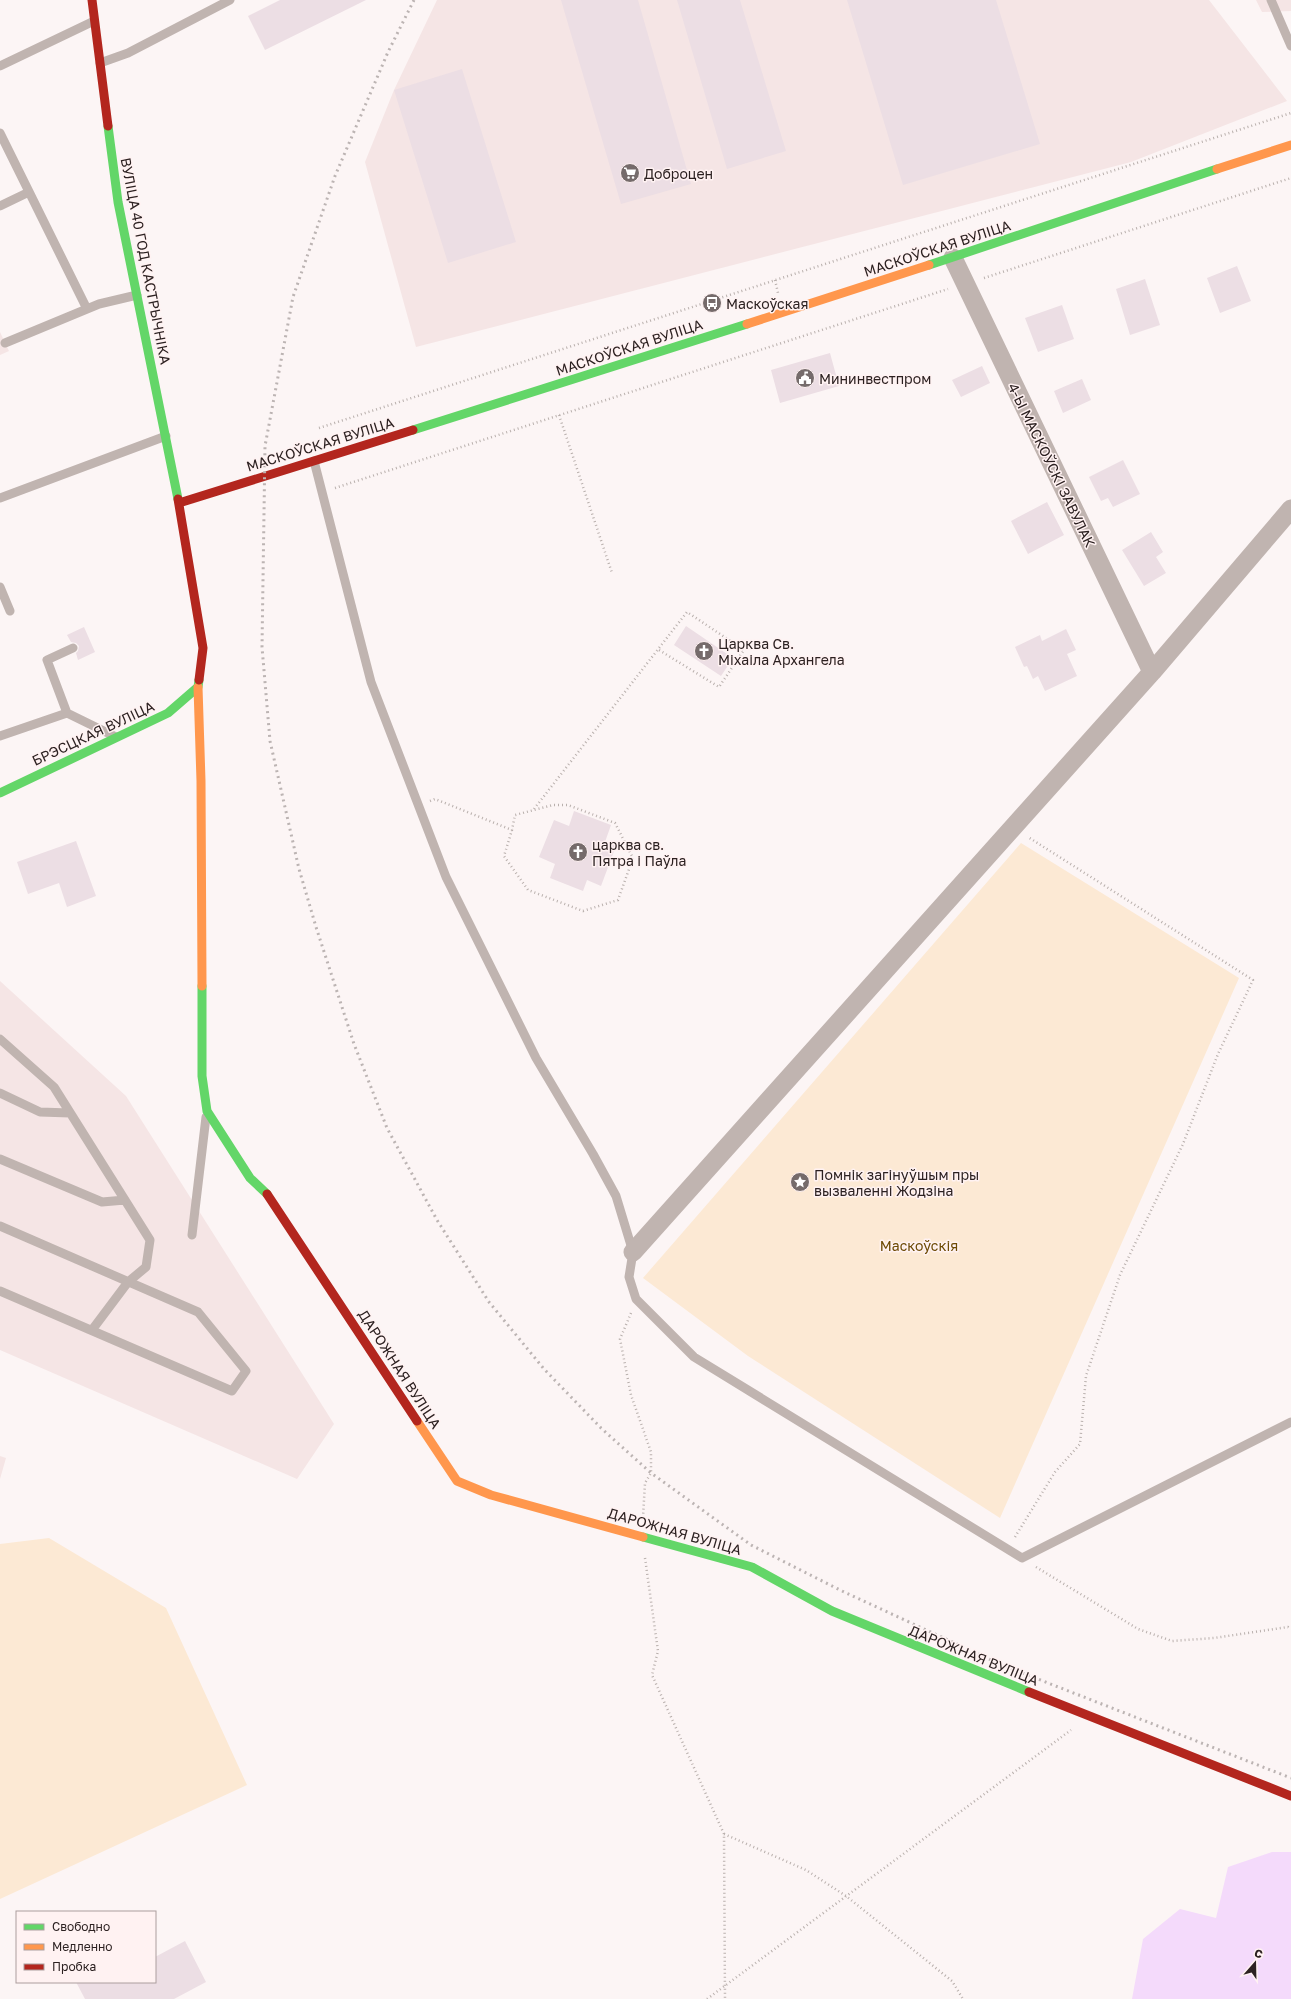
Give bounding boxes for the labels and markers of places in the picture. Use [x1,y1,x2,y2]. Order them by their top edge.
supermarket icon: Доброцен [619,162,641,184]
place label: Доброцен [644,165,713,182]
bus stop icon: Маскоўская [701,292,723,314]
place label: Маскоўская [726,295,808,312]
public building icon: Мининвестпром [794,367,816,389]
place label: Мининвестпром [819,370,931,387]
place label: Царква Св. Міхаіла Архангела [718,635,845,668]
church icon: Царква Св. Міхаіла Архангела [693,640,715,662]
place label: царква св. Пятра і Паўла [592,836,686,869]
church icon: царква св. Пятра і Паўла [567,841,589,863]
place label: Помнік загінуўшым пры вызваленні Жодзіна [814,1166,979,1199]
place icon: Помнік загінуўшым пры вызваленні Жодзіна [789,1171,811,1193]

